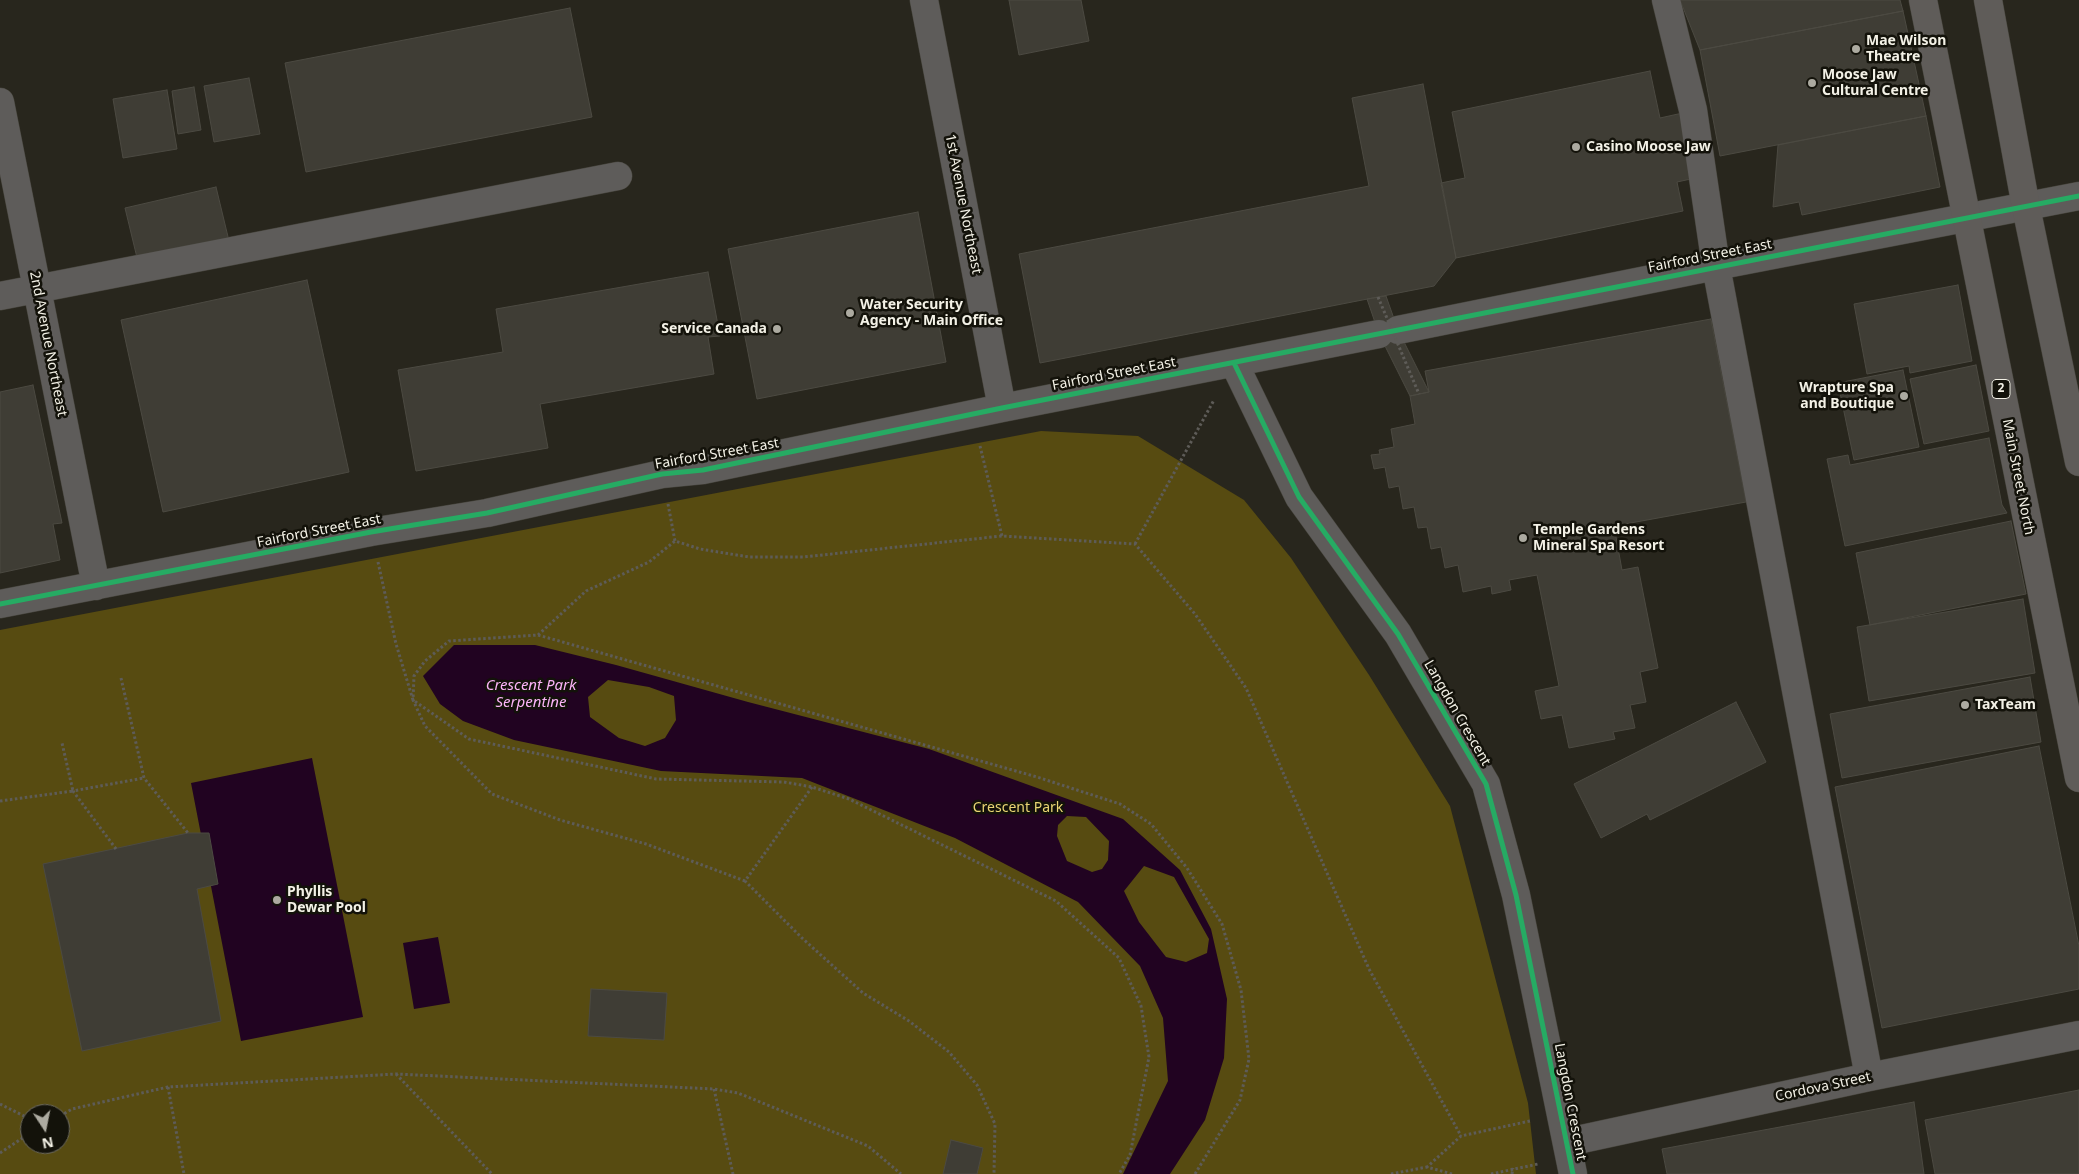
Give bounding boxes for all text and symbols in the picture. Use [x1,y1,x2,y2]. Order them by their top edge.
place label: Mae Wilson Theatre [1866,33,1946,65]
marker: Mae Wilson Theatre [1850,43,1862,55]
place label: Moose Jaw Cultural Centre [1822,67,1928,100]
marker: Moose Jaw Cultural Centre [1806,77,1818,89]
street label: 1st Avenue Northeast [941,133,985,275]
place label: Casino Moose Jaw [1586,139,1711,155]
marker: Casino Moose Jaw [1570,141,1582,153]
street label: Fairford Street East [1647,236,1773,276]
street label: 2nd Avenue Northeast [26,270,70,418]
place label: Water Security Agency - Main Office [860,297,1003,330]
marker: Water Security Agency - Main Office [844,307,856,319]
place label: Service Canada [661,321,767,337]
marker: Service Canada [771,323,783,335]
street label: Fairford Street East [1051,354,1177,394]
road number: 2 [1992,379,2010,398]
place label: Wrapture Spa and Boutique [1799,380,1894,412]
marker: Wrapture Spa and Boutique [1898,390,1910,402]
street label: Main Street North [1999,418,2037,536]
street label: Fairford Street East [654,435,780,473]
street label: Fairford Street East [256,511,382,551]
place label: Temple Gardens Mineral Spa Resort [1533,522,1664,554]
marker: Temple Gardens Mineral Spa Resort [1517,532,1529,544]
street label: Langdon Crescent [1420,657,1494,769]
water label: Crescent Park Serpentine [486,677,576,712]
place label: TaxTeam [1975,697,2036,713]
marker: TaxTeam [1959,699,1971,711]
park label: Crescent Park [973,800,1063,816]
place label: Phyllis Dewar Pool [287,884,366,916]
marker: Phyllis Dewar Pool [271,894,283,906]
street label: Langdon Crescent [1550,1042,1590,1162]
street label: Cordova Street [1774,1069,1872,1105]
north arrow [20,1104,70,1154]
text: N [40,1133,55,1154]

